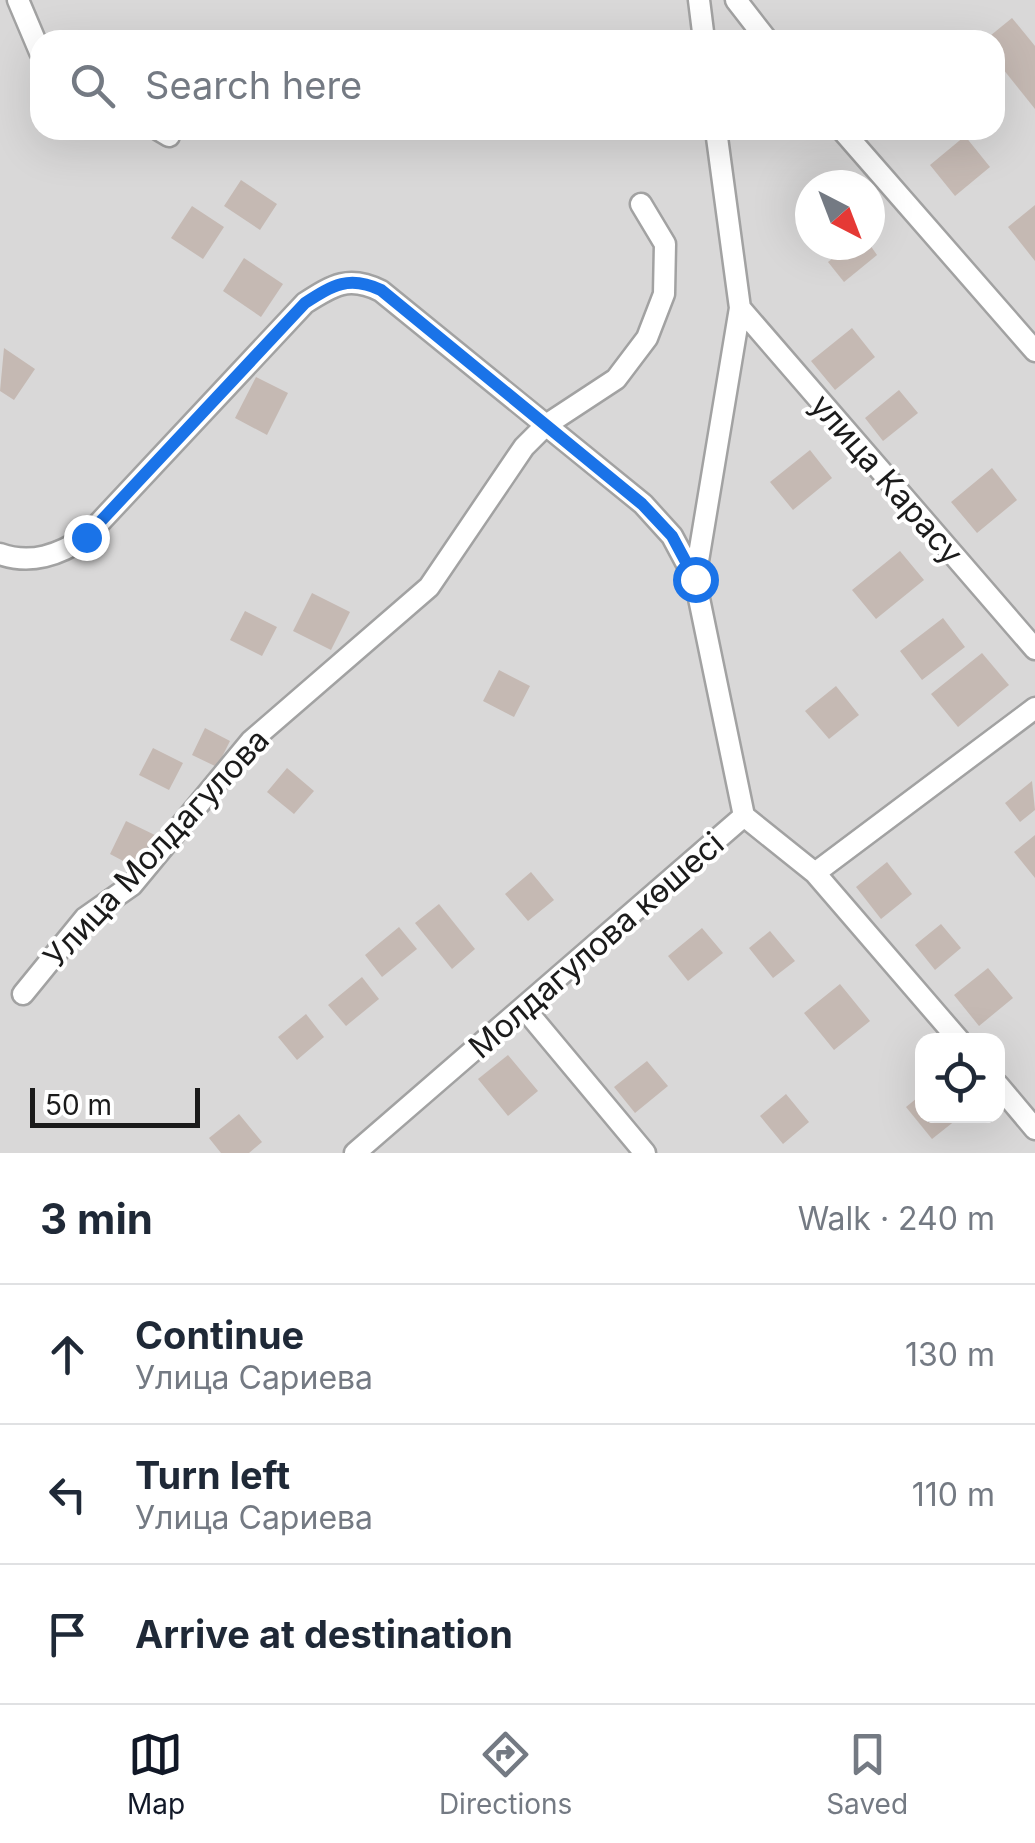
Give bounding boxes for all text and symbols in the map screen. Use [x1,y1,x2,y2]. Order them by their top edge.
search box [30,30,1005,140]
icon: search [65,58,120,113]
text: Search here [145,62,362,108]
north arrow [795,170,885,260]
street label: улица Карасу [802,386,972,572]
route end [64,515,110,561]
route start [673,557,719,603]
street label: Улица Молдагулова [35,720,277,976]
street label: Молдагулова көшесі [461,824,731,1066]
map controls [915,1033,1005,1123]
button: locate [915,1033,1005,1123]
scale bar [30,1083,200,1128]
text: 50 m [45,1088,112,1122]
text: 3 min [40,1193,153,1244]
text: Walk · 240 m [798,1199,995,1238]
text: Continue [135,1312,304,1358]
icon: ahead [40,1327,95,1382]
text: 130 m [905,1335,995,1374]
text: Улица Сариева [135,1358,373,1397]
text: Turn left [135,1452,290,1498]
icon: left [40,1467,95,1522]
text: 110 m [912,1475,995,1514]
text: Улица Сариева [135,1498,373,1537]
icon: arrive [40,1607,95,1662]
text: Arrive at destination [135,1611,513,1657]
tab: Map [127,1727,185,1821]
tab: Directions [439,1727,572,1821]
tab: Saved [826,1727,908,1821]

